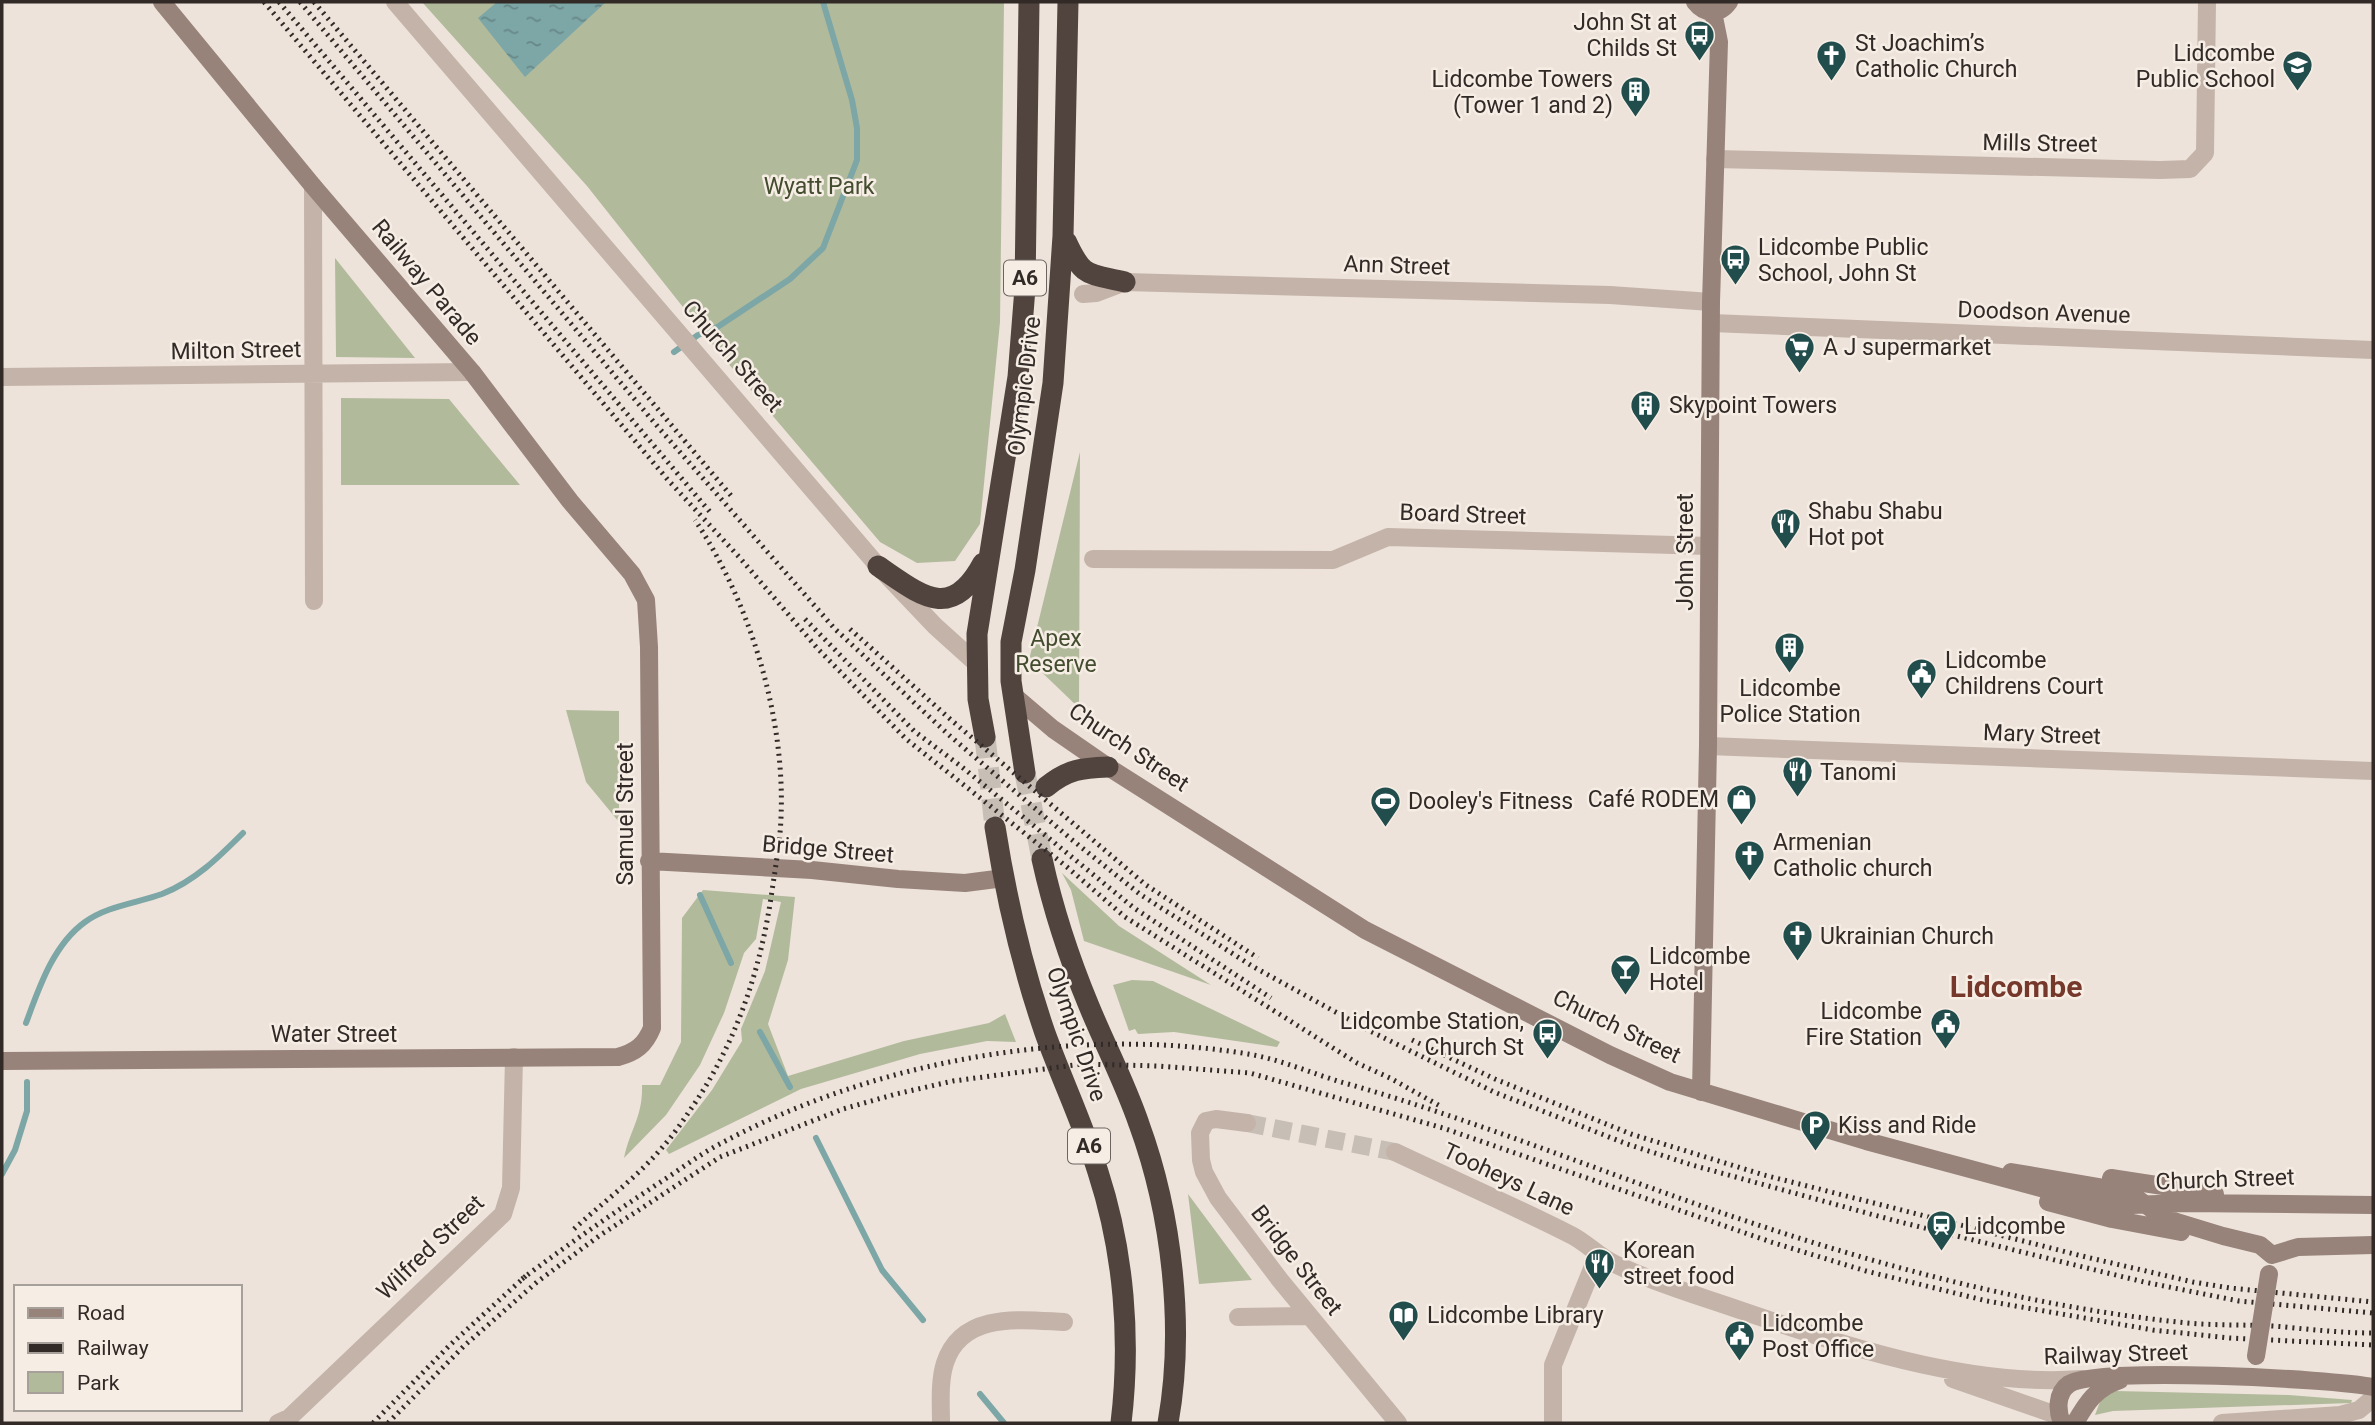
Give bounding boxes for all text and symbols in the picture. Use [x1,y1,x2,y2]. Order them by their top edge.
place label: John St at Childs St [1573,9,1677,62]
bus stop icon: John St at Childs St [1683,18,1717,62]
place label: St Joachim’s Catholic Church [1855,30,2017,83]
church icon: St Joachim’s Catholic Church [1815,39,1849,83]
place label: Lidcombe Public School [2136,40,2275,93]
school or university icon: Lidcombe Public School [2281,49,2315,93]
place label: Lidcombe Towers (Tower 1 and 2) [1431,66,1613,119]
building icon: Lidcombe Towers (Tower 1 and 2) [1619,75,1653,119]
street label: Mills Street [1982,129,2098,158]
park label: Wyatt Park [764,173,875,200]
street label: Railway Parade [366,214,487,351]
place label: Lidcombe Public School, John St [1758,234,1928,287]
bus stop icon: Lidcombe Public School, John St [1718,243,1752,287]
street label: Ann Street [1343,250,1451,281]
road number: A6 [1004,260,1046,296]
street label: Church Street [677,295,788,418]
street label: Doodson Avenue [1957,296,2131,329]
street label: Olympic Drive [1003,315,1046,457]
supermarket icon: A J supermarket [1783,330,1817,374]
place label: A J supermarket [1823,334,1991,361]
street label: Milton Street [170,336,302,365]
building icon: Skypoint Towers [1629,388,1663,432]
place label: Skypoint Towers [1669,392,1837,419]
street label: John Street [1672,493,1699,611]
place label: Shabu Shabu Hot pot [1808,498,1943,551]
street label: Board Street [1399,499,1527,530]
restaurant icon: Shabu Shabu Hot pot [1768,507,1802,551]
park label: Apex Reserve [1015,625,1097,678]
building icon: Lidcombe Police Station [1773,630,1807,674]
place label: Lidcombe Childrens Court [1945,647,2104,700]
public building icon: Lidcombe Childrens Court [1905,656,1939,700]
place label: Lidcombe Police Station [1719,675,1861,728]
street label: Church Street [1064,697,1194,797]
street label: Mary Street [1983,719,2101,750]
street label: Samuel Street [612,742,639,886]
restaurant icon: Tanomi [1780,755,1814,799]
place label: Tanomi [1820,759,1897,786]
shop icon: Café RODEM [1725,782,1759,826]
sports icon: Dooley's Fitness [1368,784,1402,828]
place label: Café RODEM [1588,786,1719,813]
place label: Dooley's Fitness [1408,788,1573,815]
place label: Armenian Catholic church [1773,829,1932,882]
street label: Bridge Street [761,830,895,869]
church icon: Armenian Catholic church [1733,838,1767,882]
church icon: Ukrainian Church [1780,919,1814,963]
place label: Ukrainian Church [1820,923,1994,950]
place label: Lidcombe Hotel [1649,943,1750,996]
bar icon: Lidcombe Hotel [1609,952,1643,996]
street label: Olympic Drive [1041,963,1112,1105]
district label: Lidcombe [1950,969,2082,1004]
street label: Church Street [1548,984,1685,1069]
place label: Lidcombe Fire Station [1806,998,1922,1051]
public building icon: Lidcombe Fire Station [1928,1007,1962,1051]
place label: Lidcombe Station, Church St [1340,1008,1524,1061]
bus stop icon: Lidcombe Station, Church St [1530,1017,1564,1061]
street label: Water Street [271,1021,397,1048]
parking icon: Kiss and Ride [1798,1108,1832,1152]
place label: Kiss and Ride [1838,1112,1976,1139]
road number: A6 [1068,1128,1110,1164]
street label: Tooheys Lane [1439,1137,1579,1222]
street label: Church Street [2155,1164,2295,1195]
street label: Wilfred Street [371,1189,490,1305]
street label: Bridge Street [1245,1200,1348,1321]
station icon: Lidcombe [1924,1209,1958,1253]
place label: Lidcombe [1964,1213,2065,1240]
place label: Korean street food [1623,1237,1735,1290]
restaurant icon: Korean street food [1583,1246,1617,1290]
legend [14,1285,242,1411]
library icon: Lidcombe Library [1387,1298,1421,1342]
text: Road [77,1301,125,1325]
place label: Lidcombe Library [1427,1302,1604,1329]
place label: Lidcombe Post Office [1762,1310,1874,1363]
public building icon: Lidcombe Post Office [1722,1319,1756,1363]
text: Railway [77,1336,149,1360]
street label: Railway Street [2043,1338,2189,1371]
text: Park [77,1371,120,1395]

